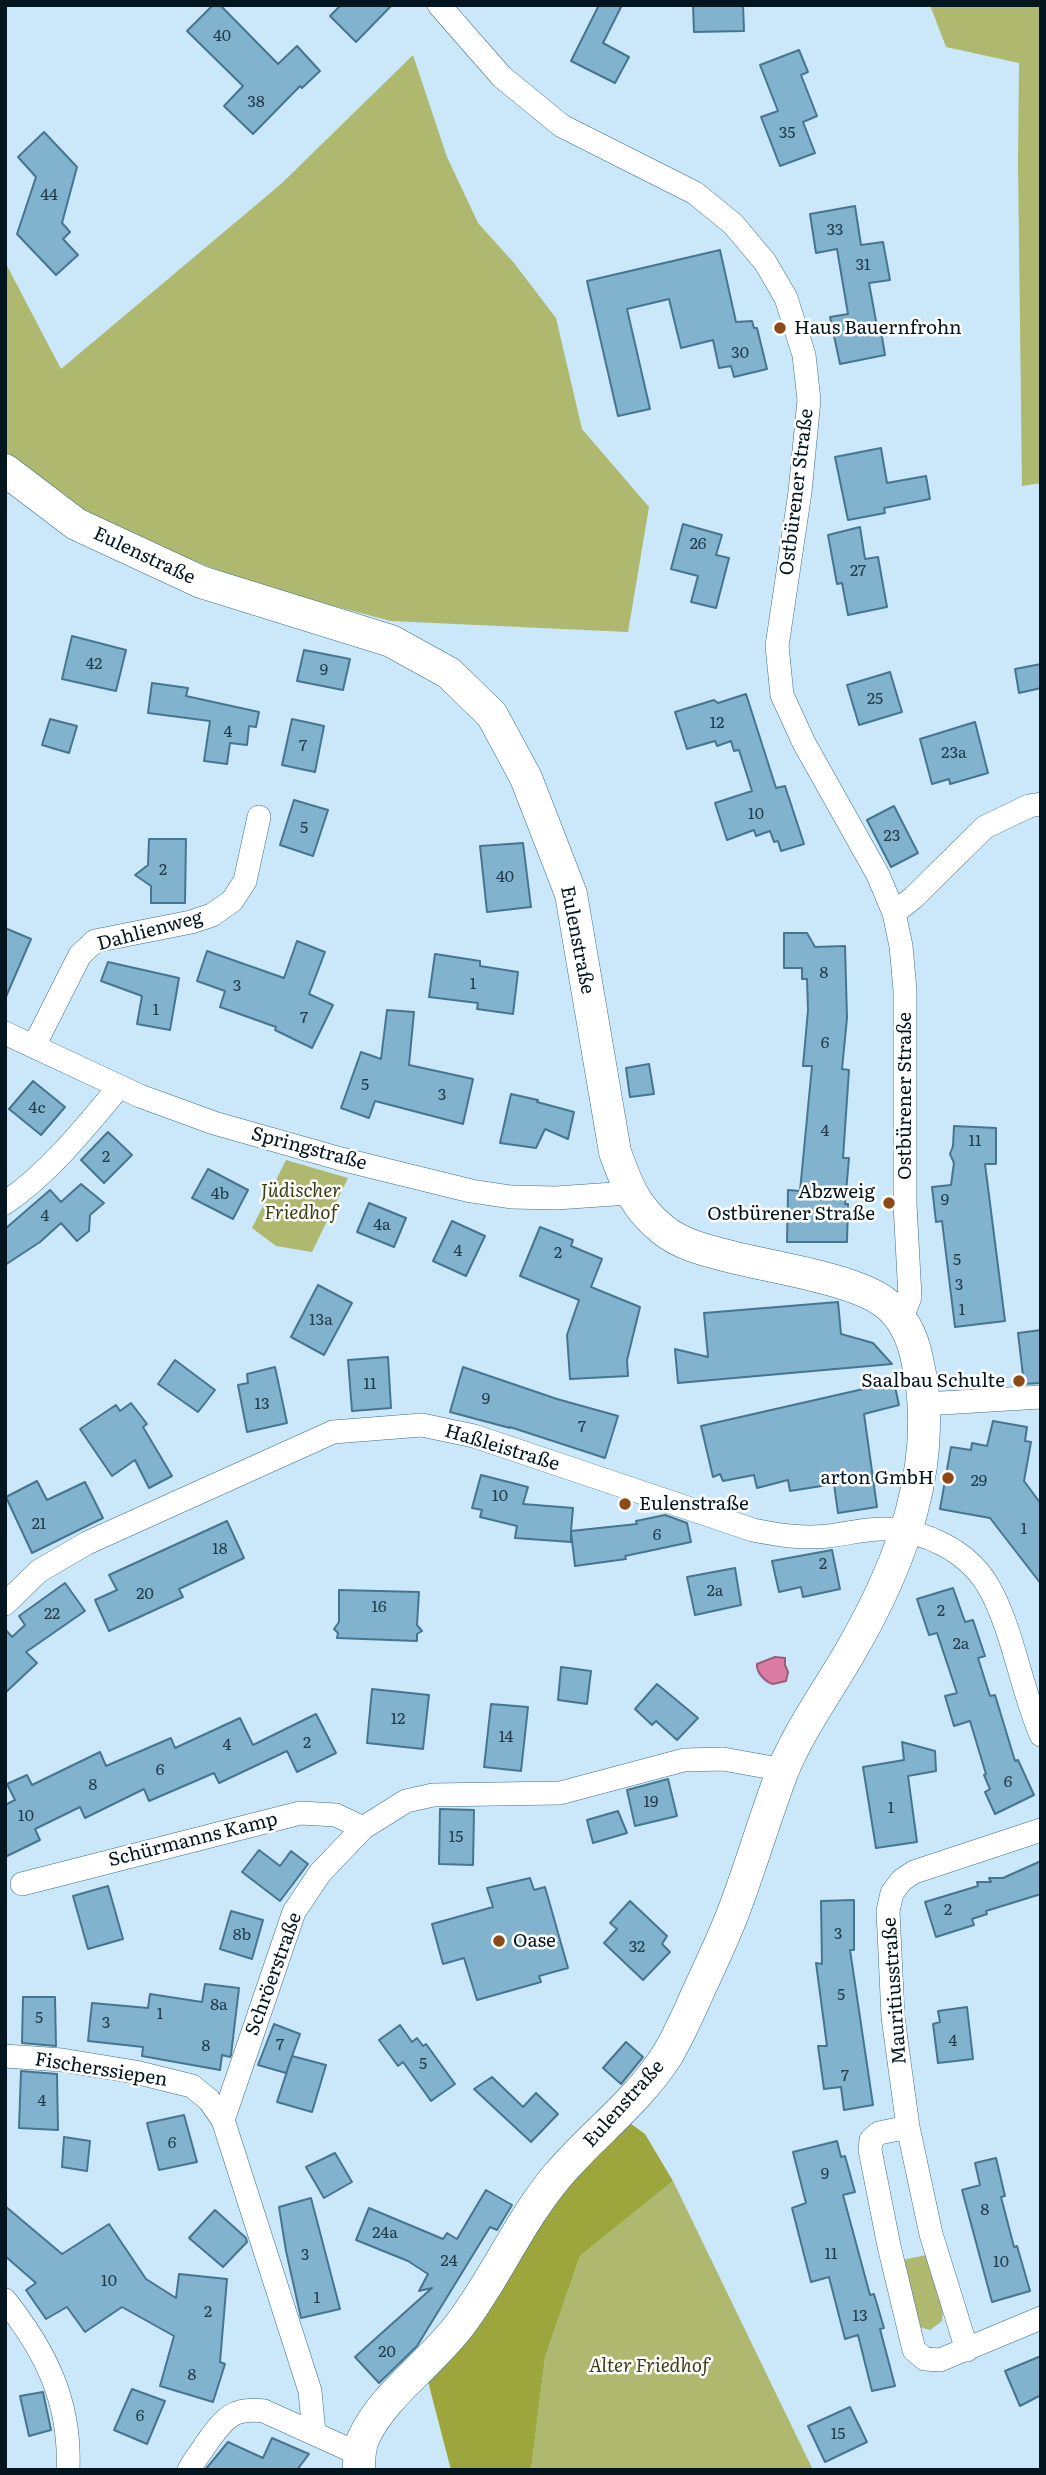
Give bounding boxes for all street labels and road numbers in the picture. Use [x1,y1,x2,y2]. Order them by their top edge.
street label: Ostbürener Straße [775,407,819,577]
street label: Eulenstraße [89,522,199,590]
street label: Eulenstraße [555,884,599,996]
street label: Dahlienweg [95,906,205,956]
street label: Ostbürener Straße [894,1012,916,1180]
street label: Springstraße [249,1123,369,1175]
street label: Haßleistraße [442,1420,562,1476]
street label: Schürmanns Kamp [106,1808,280,1872]
street label: Schröerstraße [241,1909,307,2039]
street label: Mauritiusstraße [878,1917,912,2065]
street label: Fischerssiepen [33,2048,169,2092]
street label: Eulenstraße [579,2056,669,2152]

